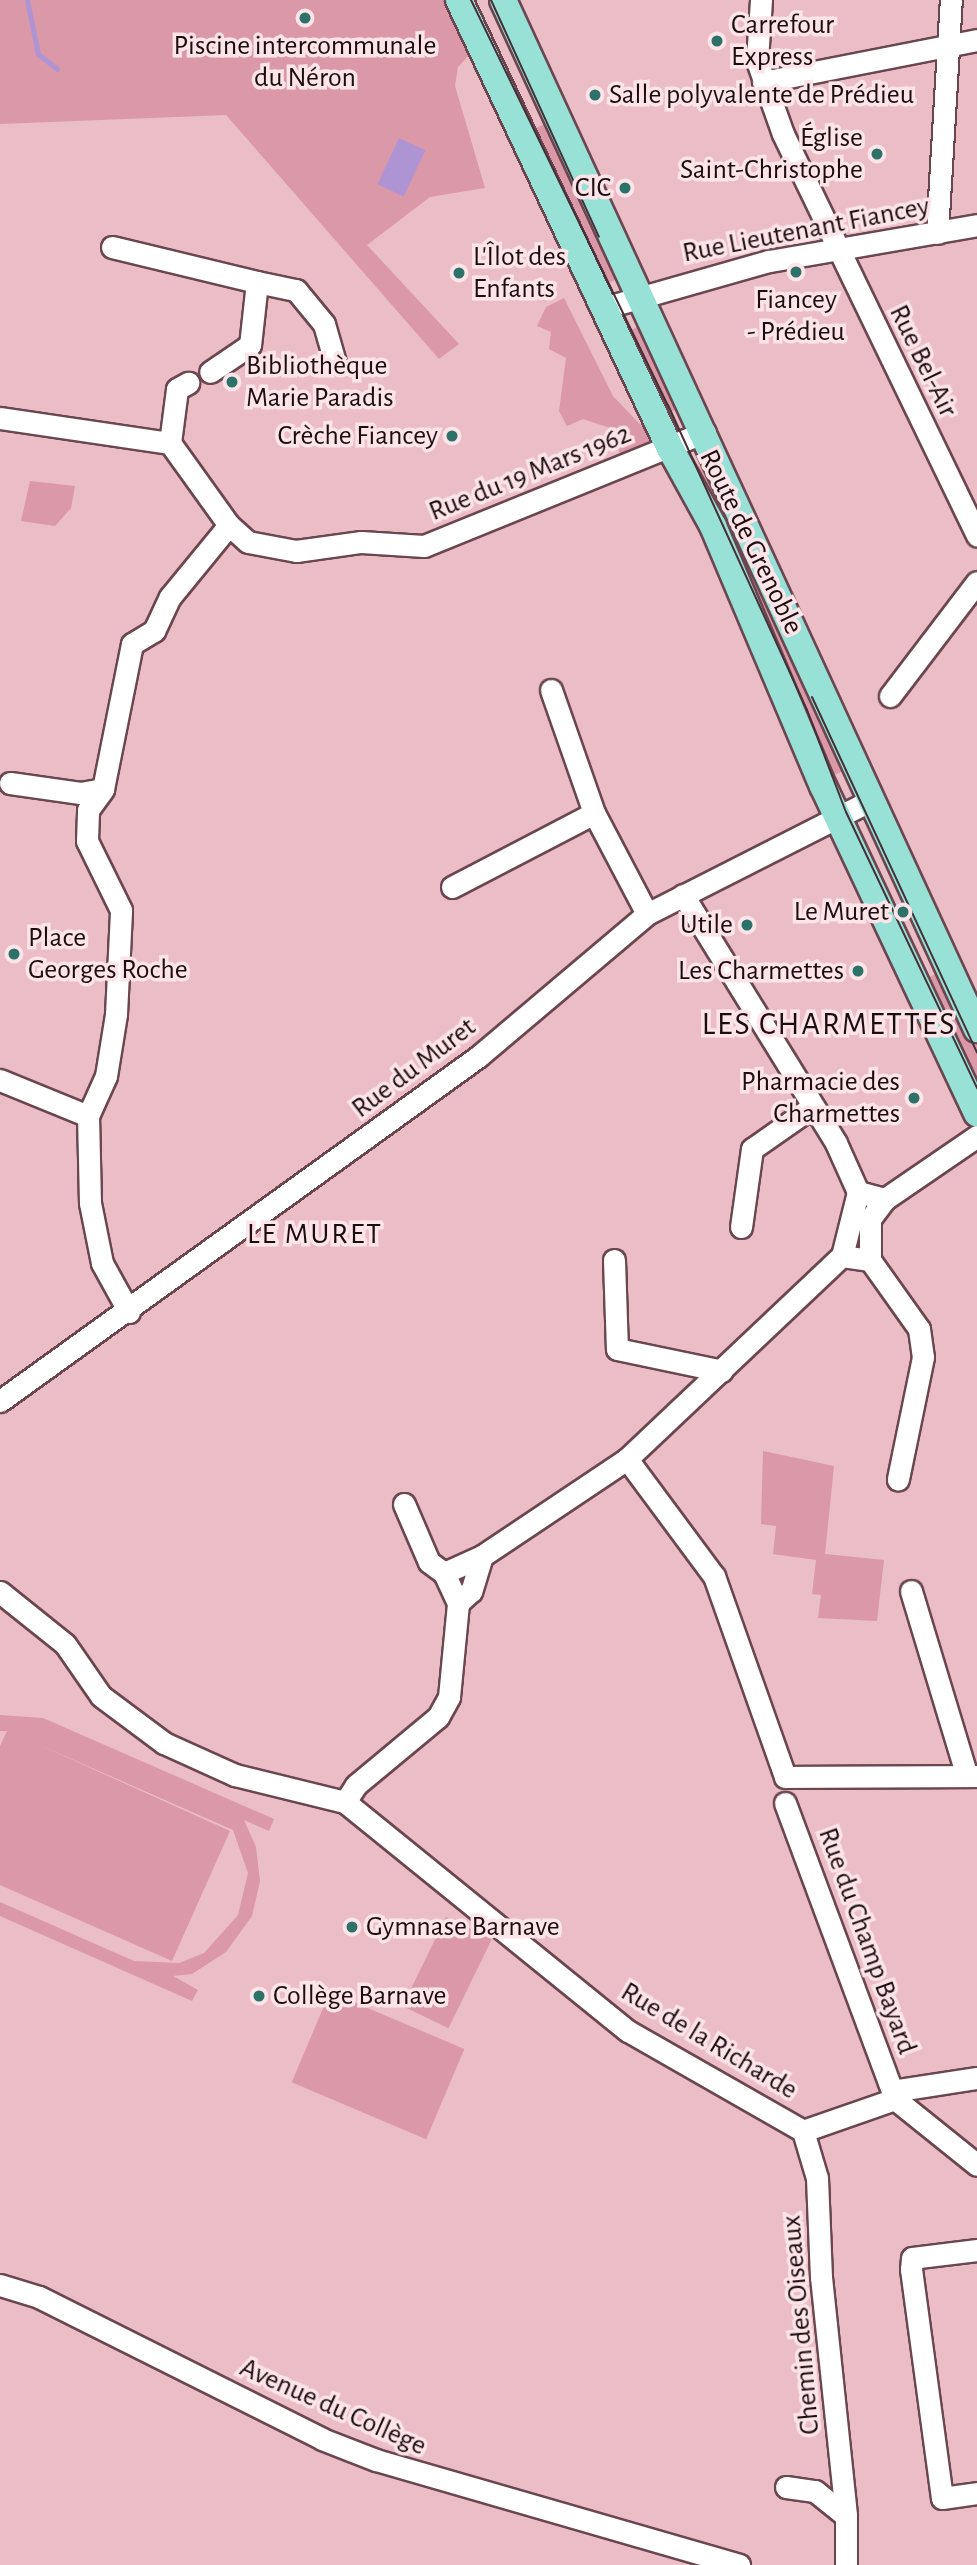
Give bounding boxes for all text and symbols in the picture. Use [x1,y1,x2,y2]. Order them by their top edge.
place label: Carrefour Express [731,8,834,74]
marker: Piscine intercommunale du Néron [297,10,313,26]
place label: Piscine intercommunale du Néron [174,29,436,95]
marker: Carrefour Express [709,33,725,49]
place label: Salle polyvalente de Prédieu [609,78,914,112]
marker: Salle polyvalente de Prédieu [587,87,603,103]
place label: Église Saint-Christophe [680,121,863,187]
marker: Église Saint-Christophe [869,146,885,162]
place label: CIC [575,171,611,205]
marker: CIC [617,180,633,196]
street label: Rue Lieutenant Fiancey [680,190,932,270]
place label: L'Îlot des Enfants [473,240,566,306]
marker: Fiancey - Prédieu [788,264,804,280]
marker: L'Îlot des Enfants [451,265,467,281]
place label: Fiancey - Prédieu [747,283,845,349]
street label: Rue Bel-Air [881,299,965,423]
place label: Bibliothèque Marie Paradis [246,349,394,415]
marker: Bibliothèque Marie Paradis [224,374,240,390]
street label: Rue du 19 Mars 1962 [424,417,636,529]
place label: Crèche Fiancey [278,419,438,453]
marker: Crèche Fiancey [444,428,460,444]
street label: Route de Grenoble [692,444,810,640]
place label: Le Muret [794,895,889,929]
marker: Le Muret [895,904,911,920]
place label: Utile [680,908,733,942]
marker: Utile [739,917,755,933]
place label: Place Georges Roche [28,921,188,987]
marker: Place Georges Roche [6,946,22,962]
place label: Les Charmettes [678,954,844,988]
marker: Les Charmettes [850,963,866,979]
district label: LES CHARMETTES [704,1005,954,1043]
street label: Rue du Muret [345,1010,483,1126]
place label: Pharmacie des Charmettes [741,1065,900,1131]
marker: Pharmacie des Charmettes [906,1090,922,1106]
district label: LE MURET [248,1216,382,1252]
street label: Rue du Champ Bayard [810,1823,924,2059]
place label: Gymnase Barnave [366,1910,560,1944]
marker: Gymnase Barnave [344,1919,360,1935]
street label: Rue de la Richarde [615,1975,803,2107]
place label: Collège Barnave [273,1979,446,2013]
marker: Collège Barnave [251,1988,267,2004]
street label: Chemin des Oiseaux [775,2214,827,2436]
street label: Avenue du Collège [235,2351,431,2463]

